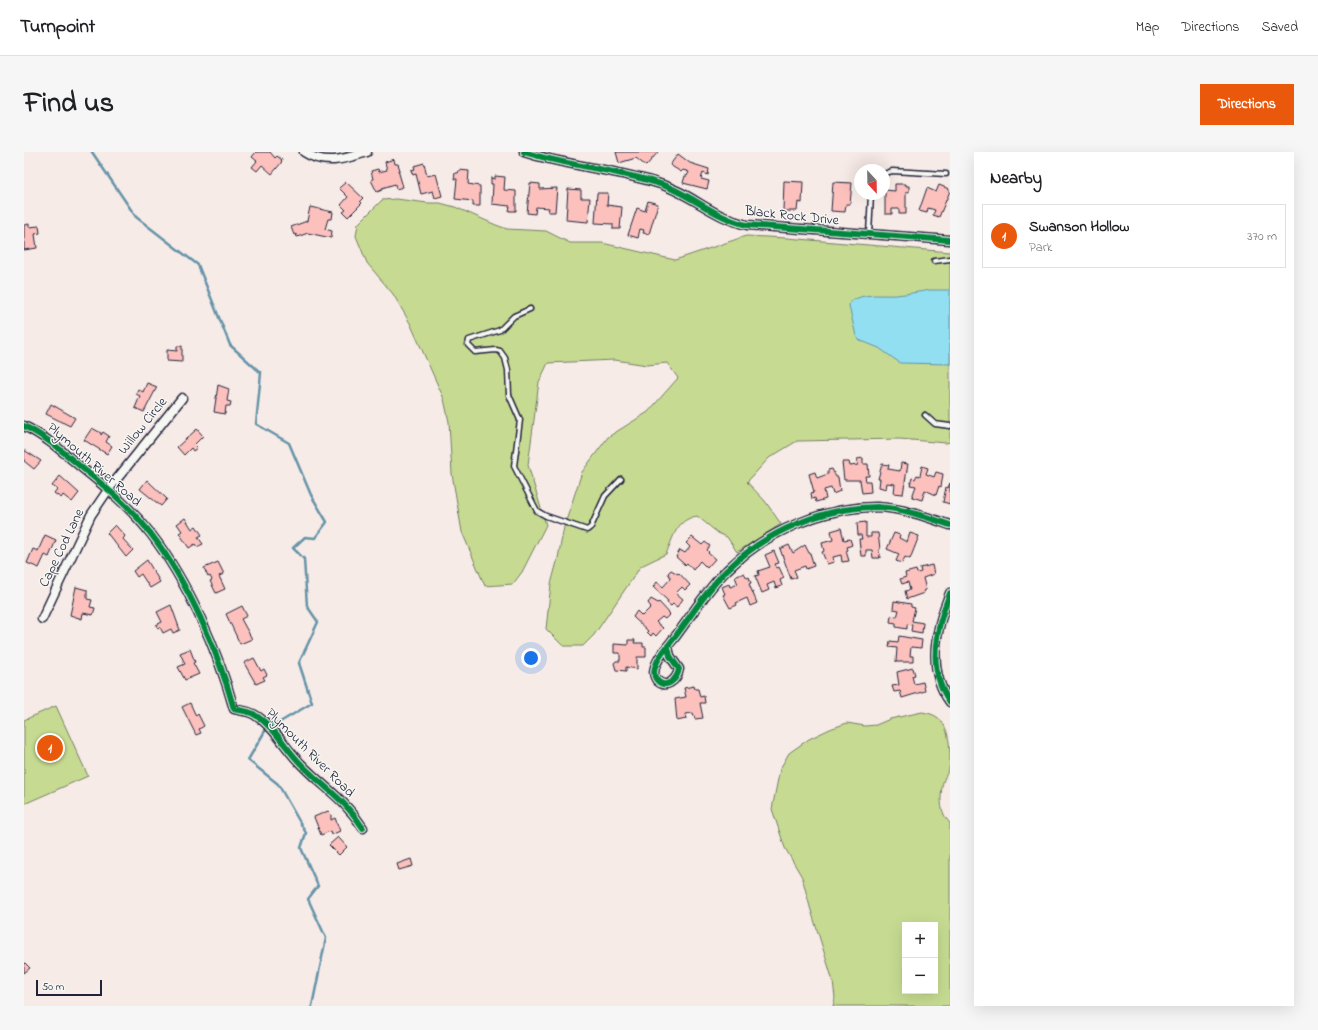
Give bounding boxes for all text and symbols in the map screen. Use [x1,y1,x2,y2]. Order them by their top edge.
text: Turnpoint [20,14,95,41]
text: Map [1136,17,1159,38]
text: Directions [1181,17,1239,38]
text: Saved [1261,17,1298,38]
text: Find us [24,84,114,125]
button: Directions [1200,84,1294,125]
north arrow [854,164,890,200]
text: Nearby [990,166,1042,191]
street label: Black Rock Drive [743,201,841,231]
text: Swanson Hollow [1029,216,1129,238]
text: 1 [1002,227,1006,246]
text: 370 m [1247,227,1277,246]
text: Park [1029,238,1053,257]
street label: Willow Circle [113,392,173,459]
street label: Plymouth River Road [42,418,146,513]
street label: Cape Cod Lane [34,505,90,591]
your location [521,648,541,668]
street label: Plymouth River Road [260,703,360,803]
pin: 1 [37,733,63,763]
map controls [902,922,938,994]
button: + [902,922,938,958]
button: − [902,958,938,994]
scale bar [36,978,102,997]
text: 50 m [42,979,64,995]

